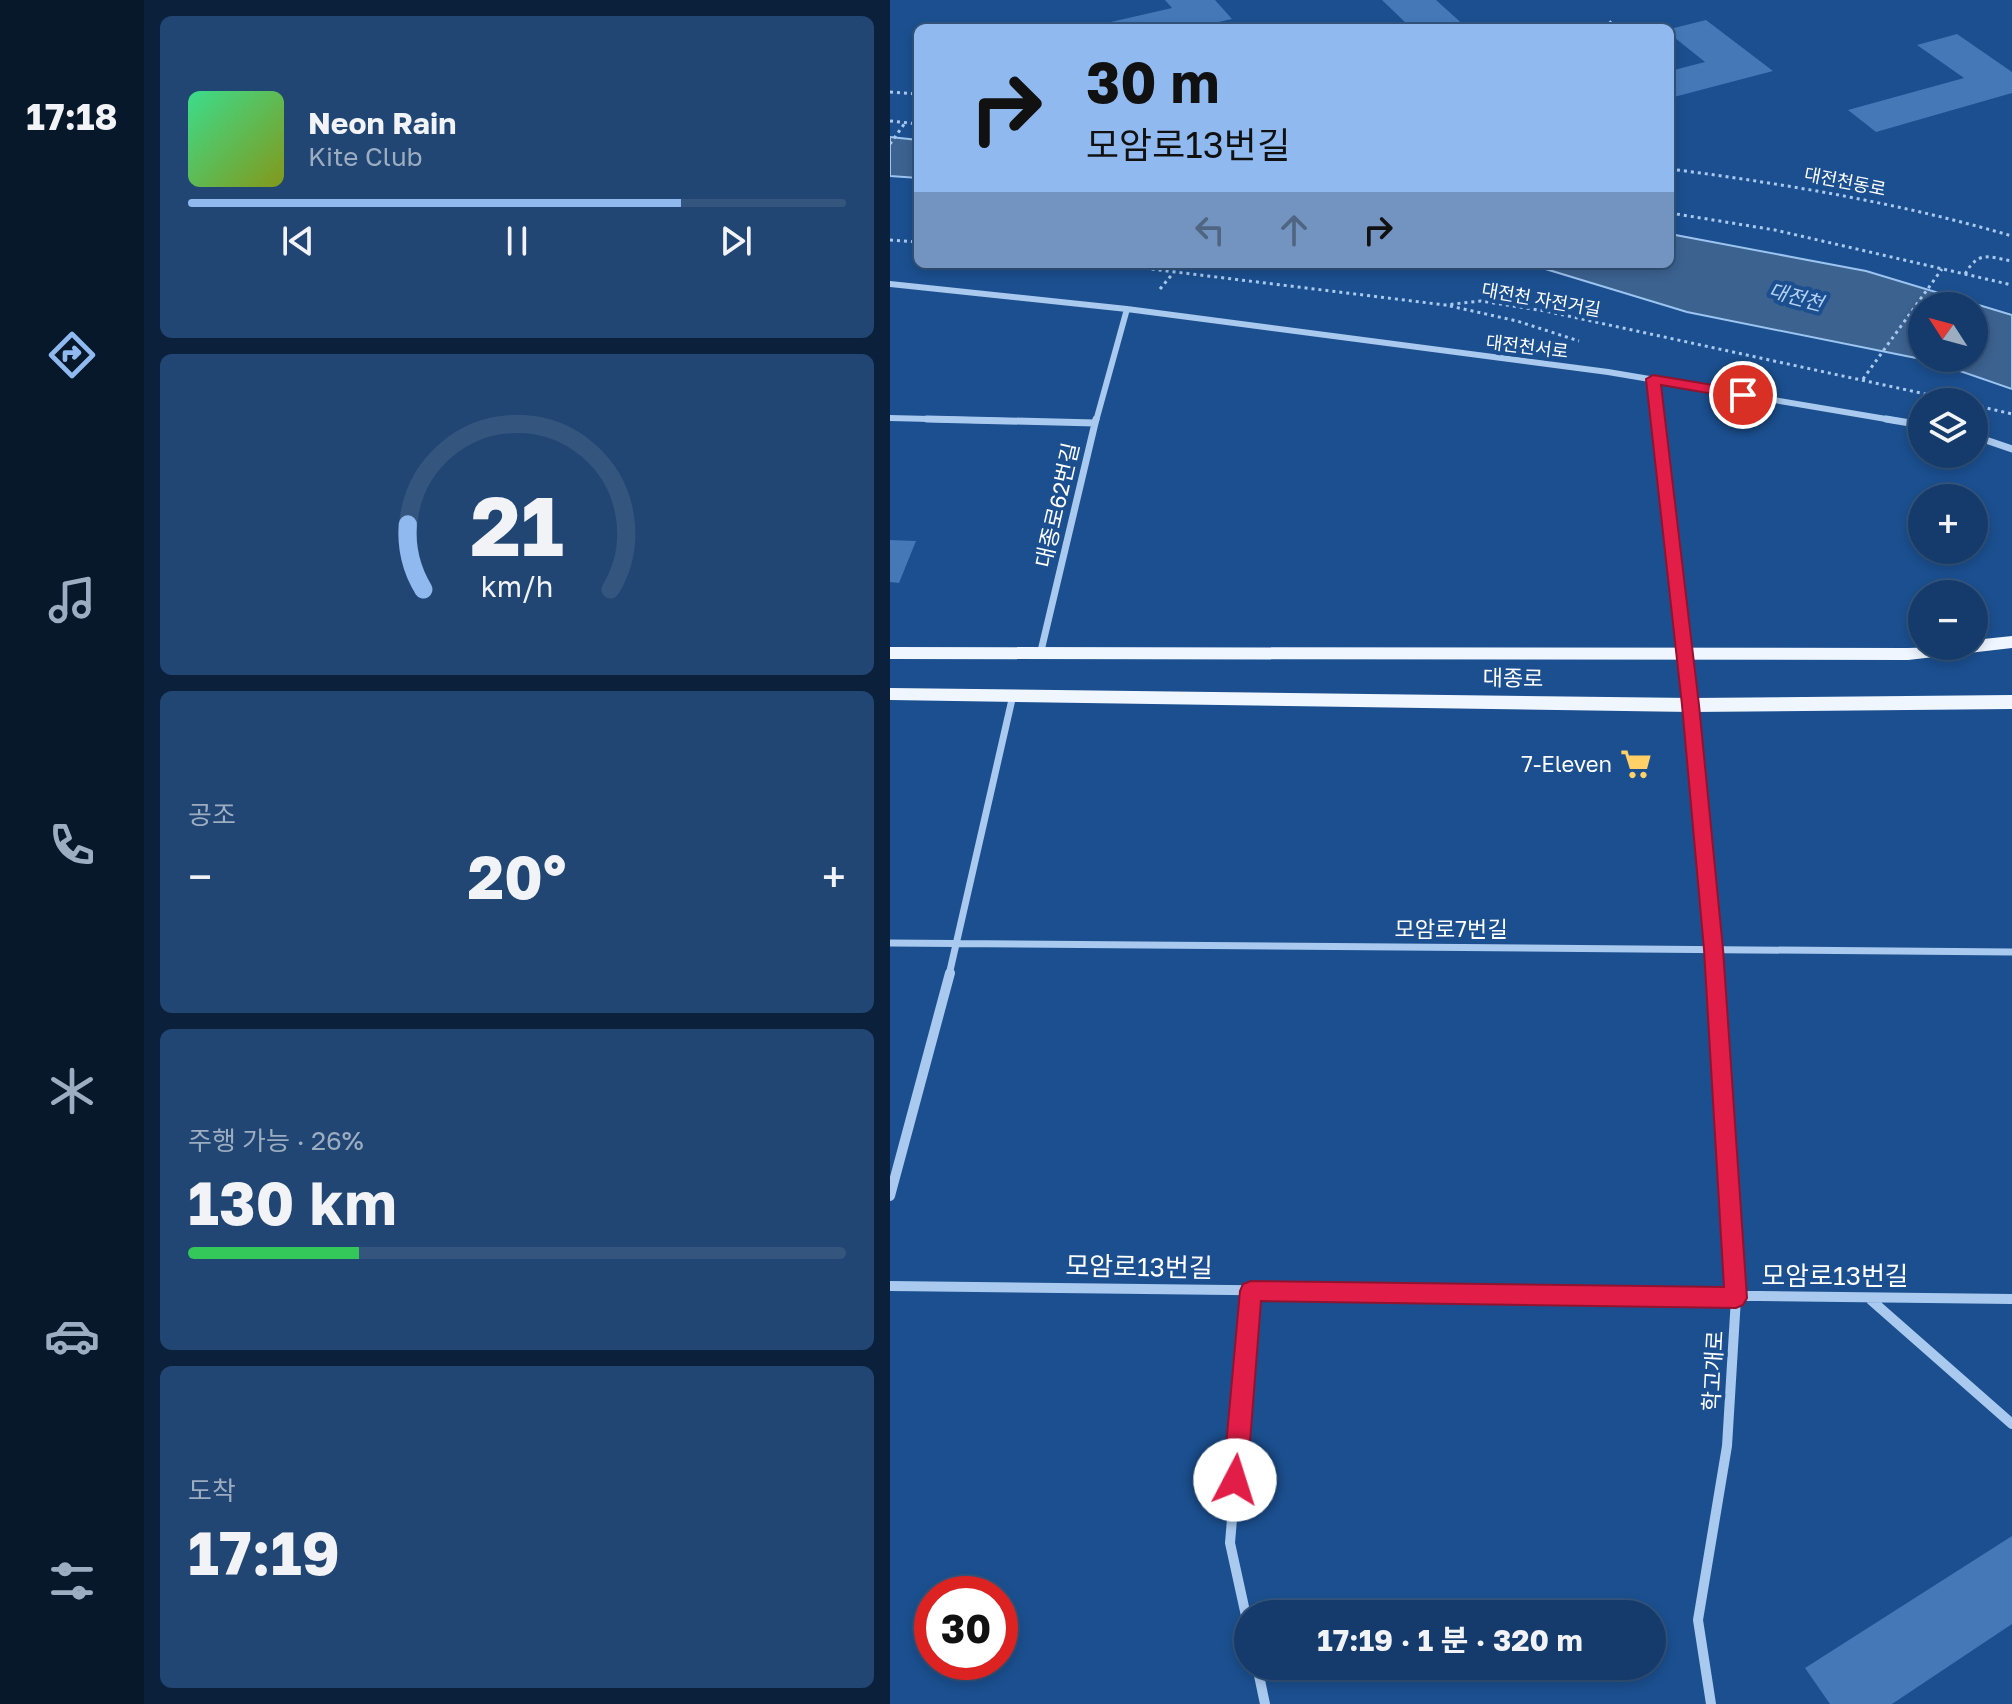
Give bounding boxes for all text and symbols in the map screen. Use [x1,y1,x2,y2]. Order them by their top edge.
text: 30 m [1086,48,1220,115]
icon: right [954,56,1058,160]
text: 17:18 [26,95,118,138]
text: Neon Rain [308,105,456,141]
text: 모암로13번길 [1086,123,1290,166]
text: Kite Club [308,141,423,172]
street label: 대전천동로 [1802,162,1888,200]
icon: left [1188,208,1232,252]
icon: ahead [1272,208,1316,252]
icon: right [1356,208,1400,252]
icon: previous [276,219,320,263]
icon: pause [495,219,539,263]
icon: next [714,219,758,263]
water label: 대전천 [1766,277,1829,315]
street label: 대전천 자전거길 [1480,278,1602,320]
north arrow [1908,292,1988,372]
map controls [1908,292,1988,660]
icon: directions [44,327,100,383]
street label: 대전천서로 [1485,330,1570,362]
pin [1709,361,1777,429]
icon: arrive [1721,373,1765,417]
button: layers [1908,388,1988,468]
street label: 대종로62번길 [1029,440,1084,570]
text: 21 [470,474,564,574]
button: + [1908,484,1988,564]
text: km/h [481,570,553,604]
icon: music [44,572,100,628]
button: − [1908,580,1988,660]
street label: 대종로 [1482,663,1544,692]
supermarket icon: 7-Eleven [1619,747,1653,781]
place label: 7-Eleven [1521,750,1612,777]
text: 공조 [188,799,236,830]
icon: phone [44,817,100,873]
text: 20° [468,840,567,912]
text: − [188,850,212,903]
text: + [822,850,846,903]
street label: 모암로7번길 [1395,915,1507,942]
icon: climate [44,1063,100,1119]
text: 주행 가능 · 26% [188,1125,364,1156]
text: 130 km [188,1166,397,1238]
street label: 모암로13번길 [1065,1250,1213,1283]
street label: 모암로13번길 [1761,1260,1909,1291]
icon: car [44,1308,100,1364]
street label: 학고개로 [1697,1330,1728,1412]
position arrow [1193,1438,1277,1522]
text: 도착 [188,1475,236,1506]
text: 17:19 [188,1516,340,1588]
icon: filters [44,1553,100,1609]
speed limit sign: 30 [914,1576,1018,1680]
text: 17:19 · 1 분 · 320 m [1317,1622,1583,1658]

